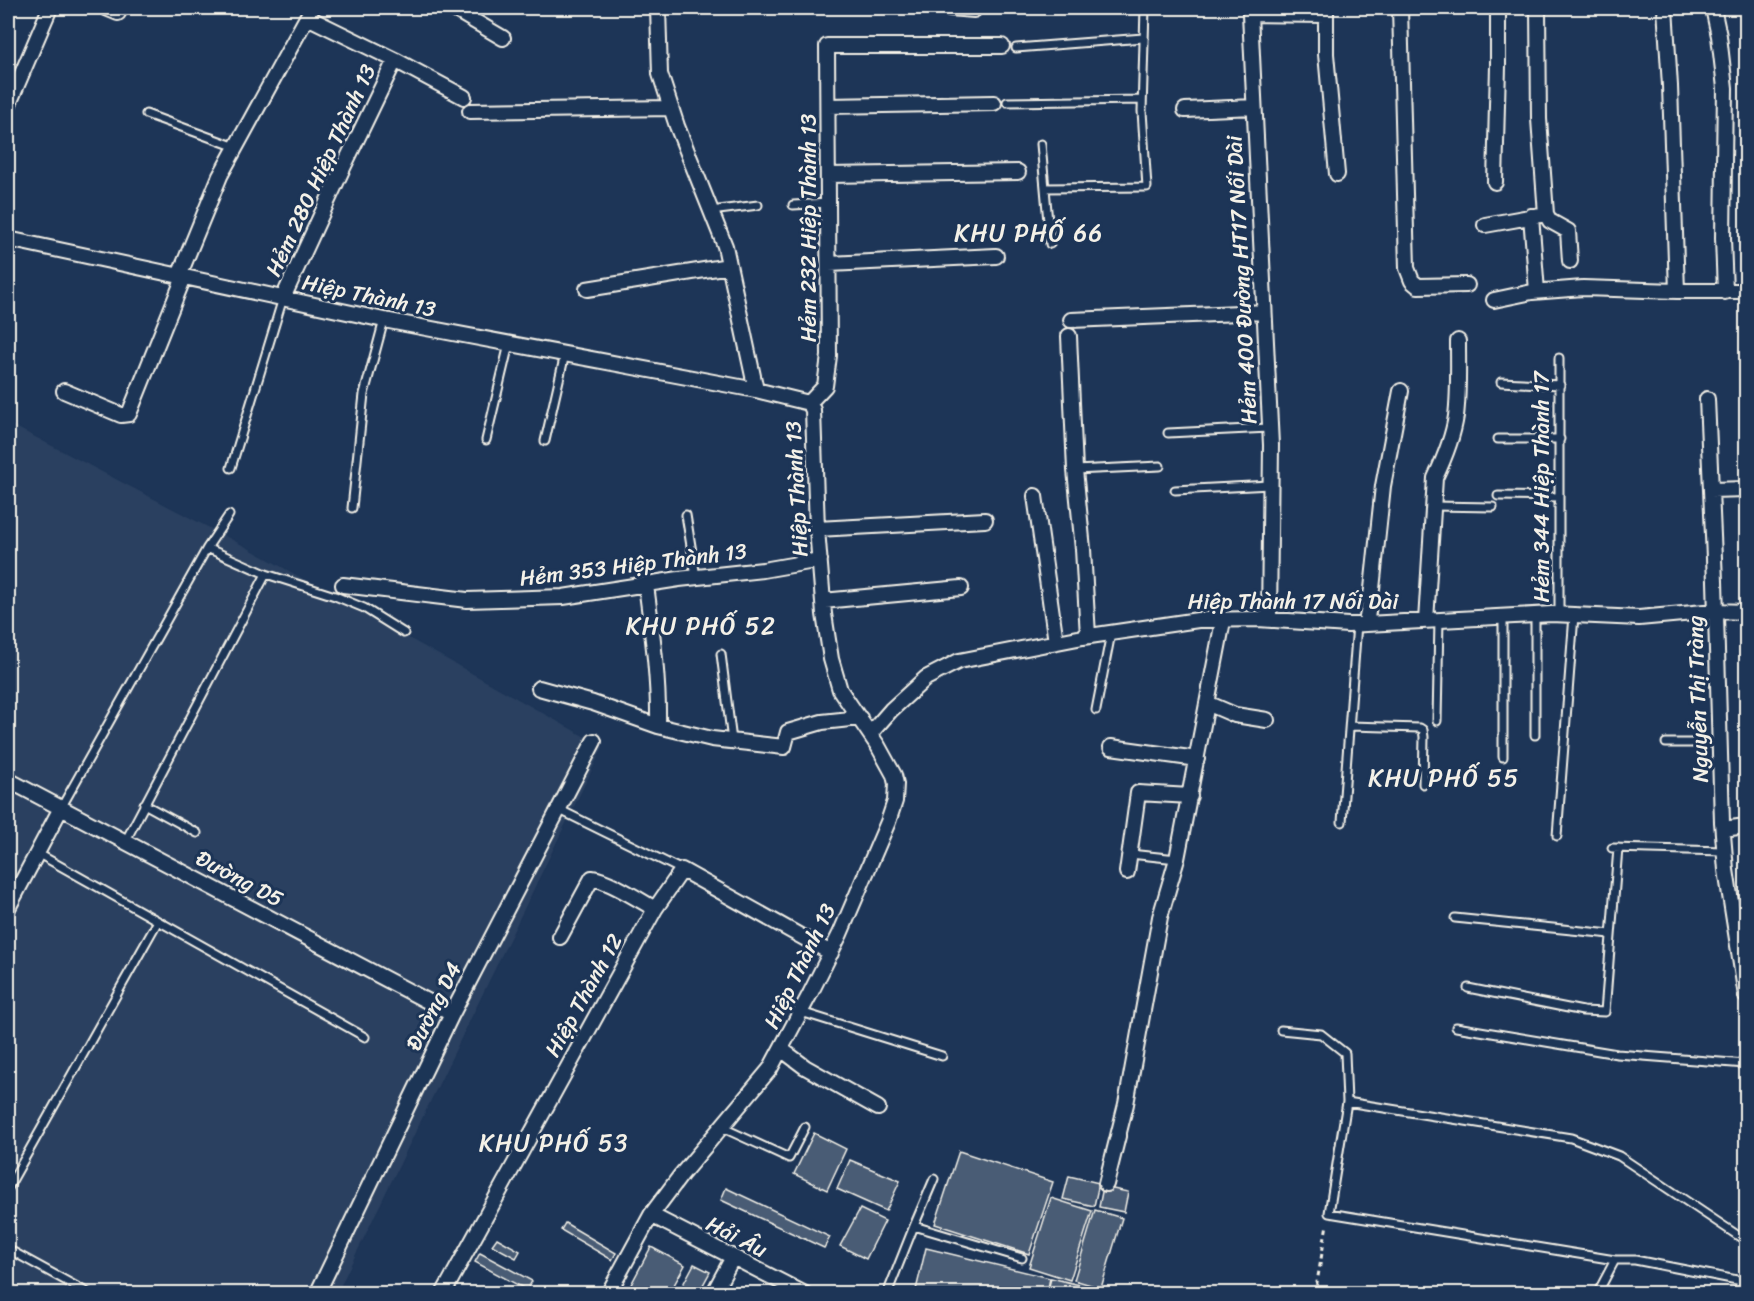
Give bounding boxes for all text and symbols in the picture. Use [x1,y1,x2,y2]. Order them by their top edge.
street label: Hẻm 280 Hiệp Thành 13 [254,57,387,283]
street label: Hẻm 232 Hiệp Thành 13 [789,114,828,342]
street label: Hẻm 400 Đường HT17 Nối Dài [1214,134,1269,425]
district label: KHU PHỐ 66 [954,212,1104,254]
street label: Hiệp Thành 13 [298,262,439,329]
street label: Hẻm 344 Hiệp Thành 17 [1522,370,1561,603]
street label: Hiệp Thành 13 [773,420,820,558]
street label: Hẻm 353 Hiệp Thành 13 [517,531,749,598]
street label: Hiệp Thành 17 Nối Dài [1188,582,1399,621]
district label: KHU PHỐ 52 [626,605,776,647]
street label: Nguyễn Thị Tràng [1675,615,1720,783]
district label: KHU PHỐ 55 [1368,757,1520,799]
street label: Đường D5 [189,839,291,918]
street label: Hiệp Thành 13 [752,897,847,1036]
street label: Hiệp Thành 12 [533,926,634,1064]
street label: Đường D4 [394,955,473,1058]
district label: KHU PHỐ 53 [479,1122,629,1164]
street label: Hải Âu [699,1204,775,1269]

